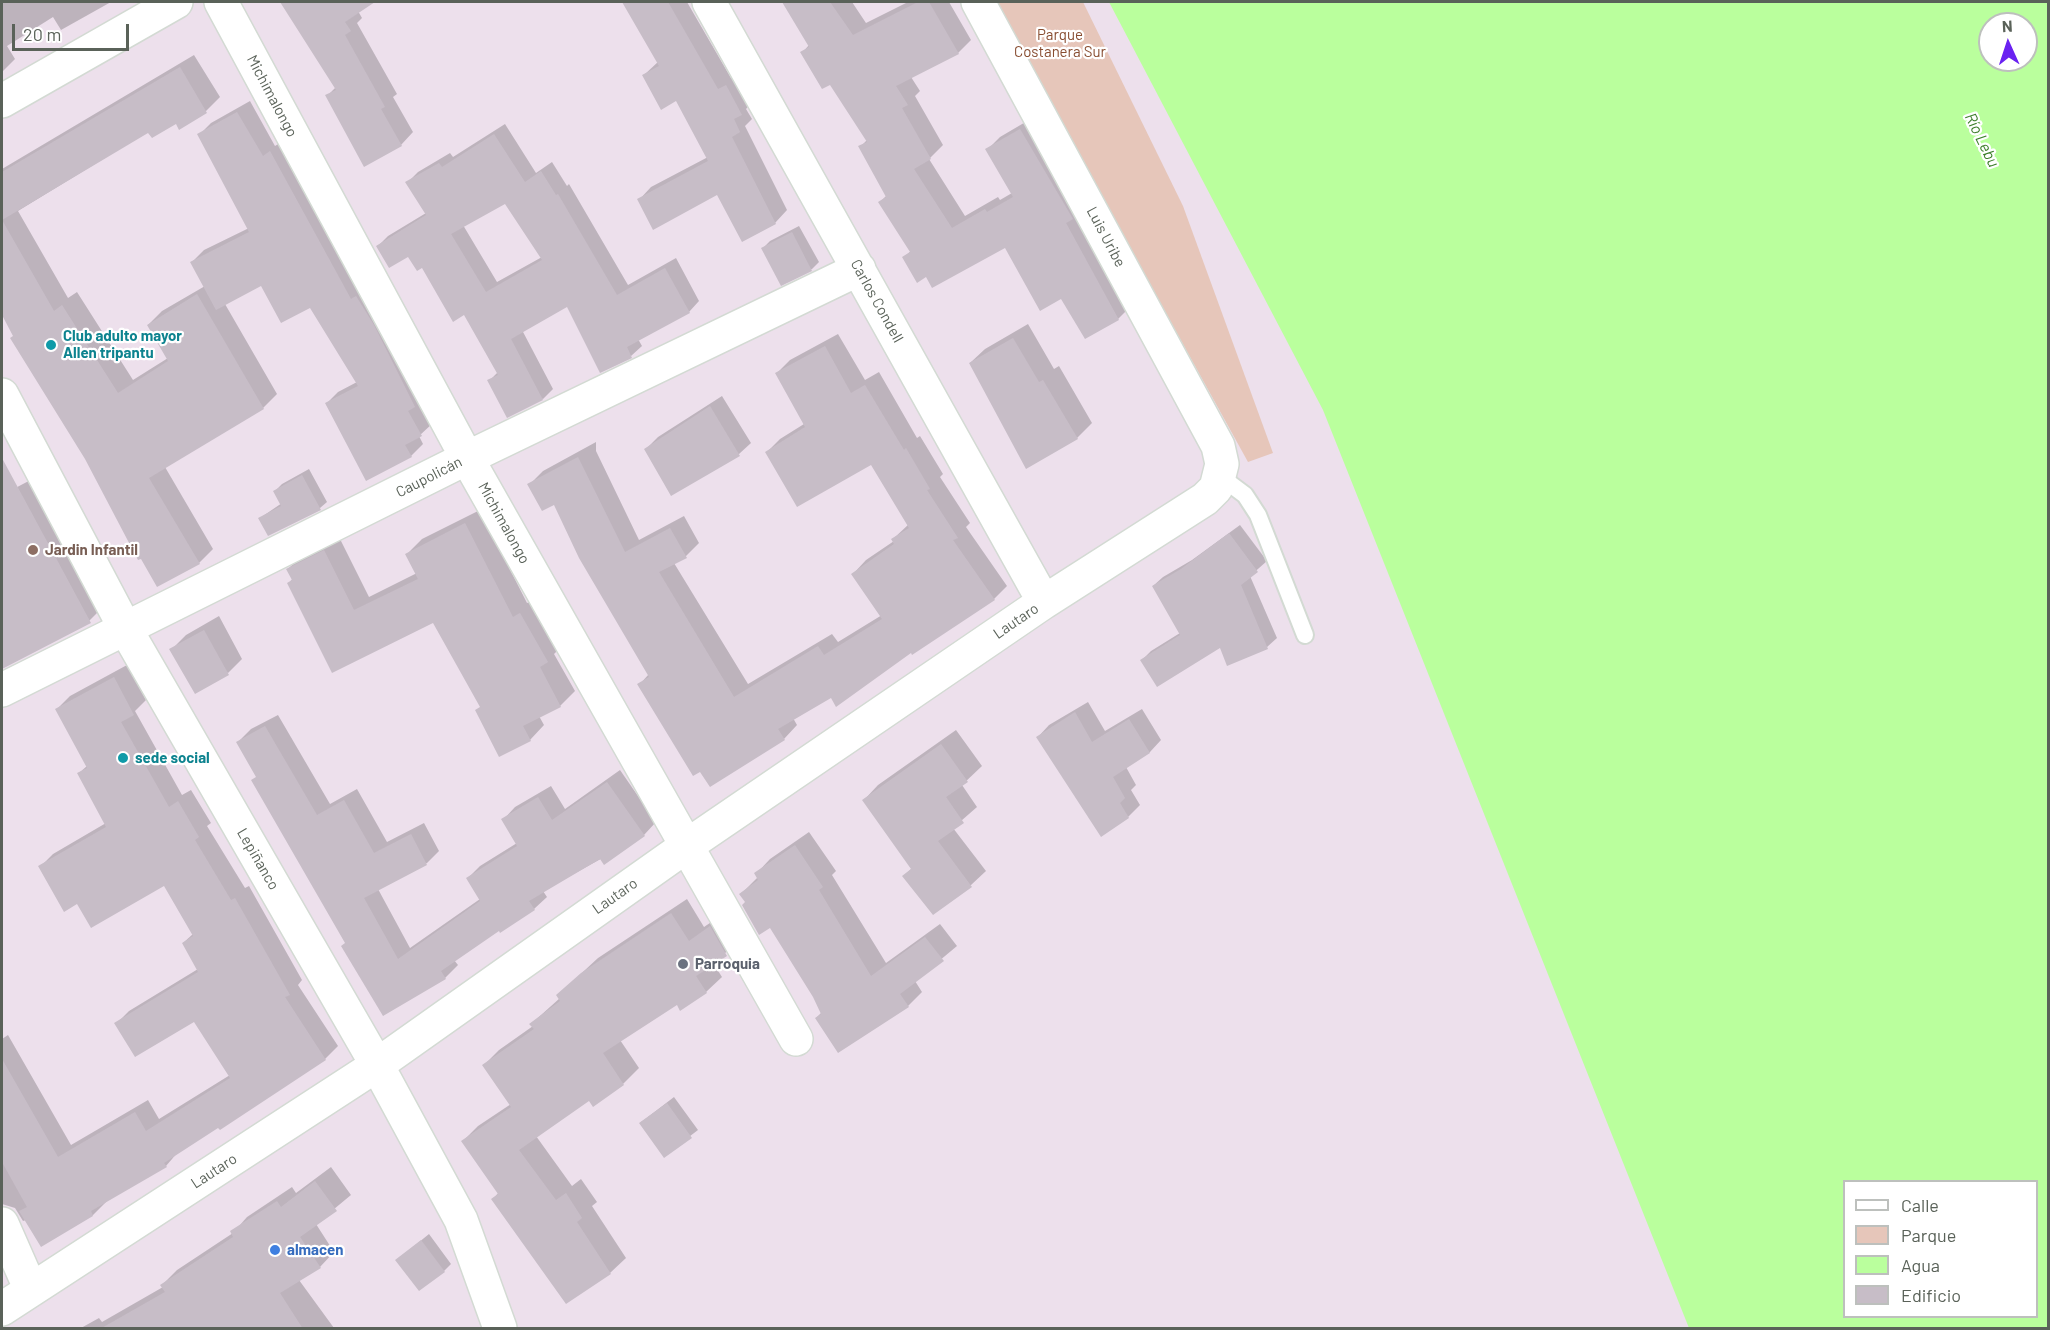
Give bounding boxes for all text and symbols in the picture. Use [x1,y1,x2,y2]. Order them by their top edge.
scale bar [15,12,132,50]
north arrow [1978,12,2038,72]
text: N [2001,16,2013,35]
text: 20 m [23,23,61,45]
park label: Parque Costanera Sur [1014,26,1106,61]
street label: Michimalongo [243,52,301,140]
water label: Río Lebu [1961,110,2003,170]
street label: Luis Uribe [1083,204,1129,270]
street label: Carlos Condell [847,256,907,346]
place label: Club adulto mayor Allen tripantu [63,327,182,362]
marker: Club adulto mayor Allen tripantu [44,338,58,352]
street label: Caupolicán [393,453,465,501]
street label: Michimalongo [474,479,534,567]
place label: Jardin Infantil [45,541,138,559]
marker: Jardin Infantil [26,543,40,557]
street label: Lautaro [990,599,1042,643]
place label: sede social [135,749,210,767]
marker: sede social [116,751,130,765]
street label: Lepiñanco [233,825,283,893]
street label: Lautaro [589,874,641,918]
place label: Parroquia [695,955,760,973]
marker: Parroquia [676,957,690,971]
street label: Lautaro [188,1150,240,1192]
legend [1843,1180,2038,1318]
text: Calle [1901,1194,1939,1216]
text: Parque [1901,1224,1956,1246]
place label: almacen [287,1241,343,1259]
marker: almacen [268,1243,282,1257]
text: Agua [1901,1254,1940,1276]
text: Edificio [1901,1284,1961,1306]

